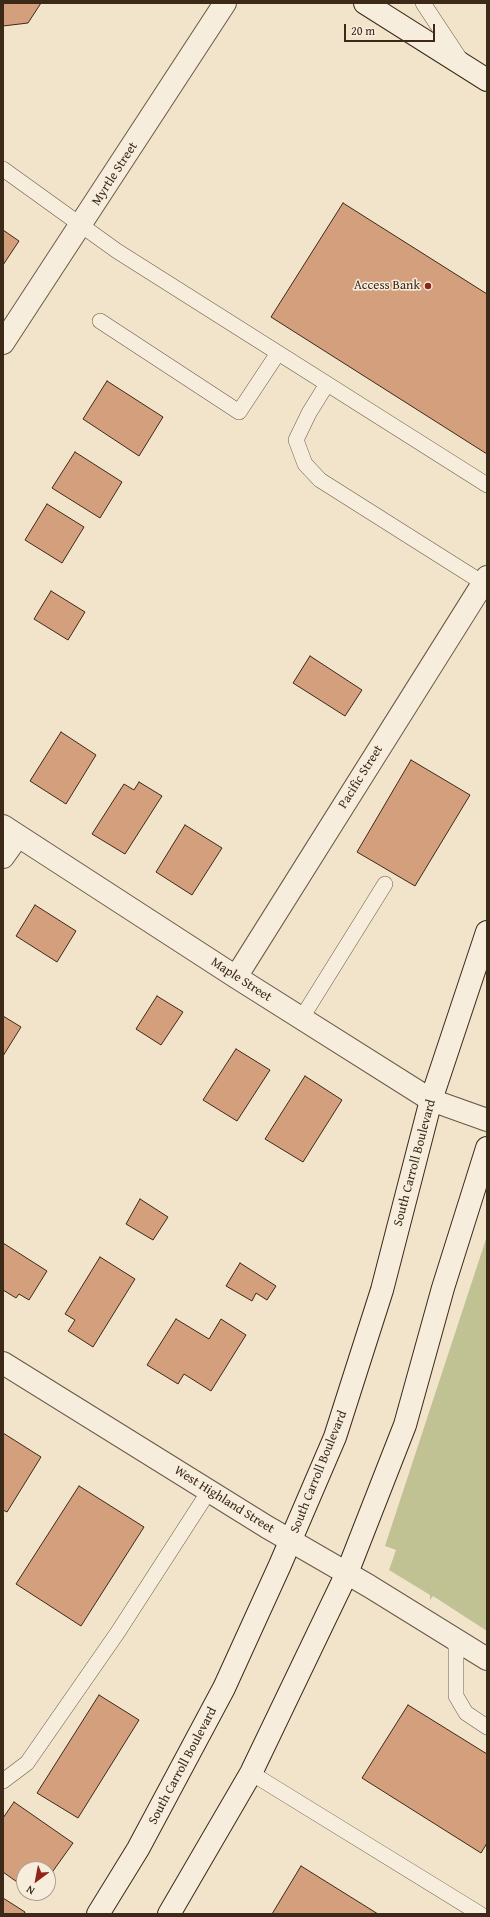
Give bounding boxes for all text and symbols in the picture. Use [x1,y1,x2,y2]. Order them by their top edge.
scale bar [346,16,437,42]
text: 20 m [351,22,375,39]
street label: Myrtle Street [89,139,141,209]
place label: Access Bank [354,278,420,294]
marker: Access Bank [423,281,433,291]
street label: Pacific Street [335,742,387,812]
street label: Maple Street [208,955,274,1005]
street label: South Carroll Boulevard [391,1098,439,1228]
street label: South Carroll Boulevard [287,1409,351,1535]
street label: West Highland Street [171,1463,277,1537]
street label: South Carroll Boulevard [145,1705,221,1827]
north arrow [16,1861,56,1901]
text: N [23,1882,38,1899]

